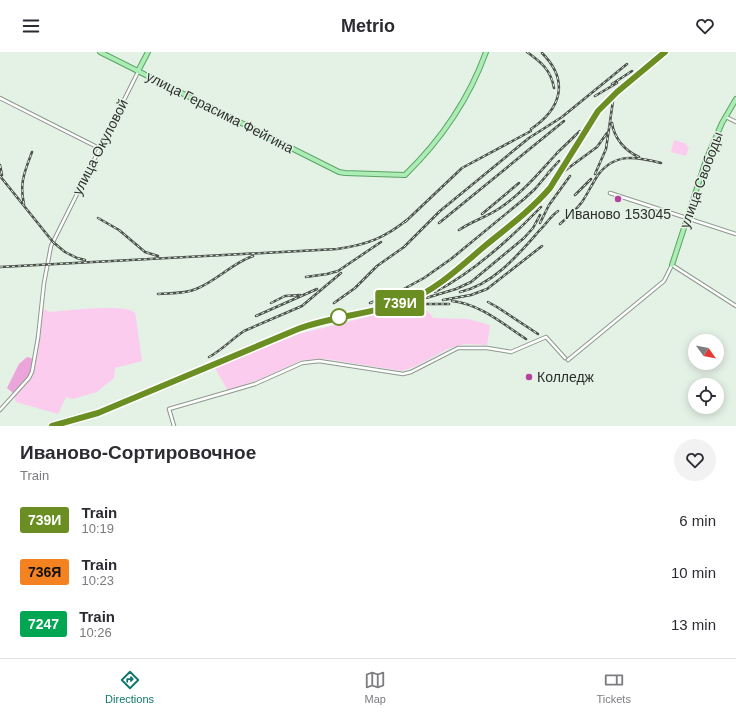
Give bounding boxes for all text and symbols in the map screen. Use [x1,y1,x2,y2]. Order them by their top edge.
icon: menu [20,15,42,37]
icon: heart [694,15,716,37]
text: Metrio [341,16,395,36]
street label: улица Герасима Фейгина [144,68,297,156]
street label: улица Окуловой [69,96,131,198]
street label: улица Свободы [676,130,726,230]
marker: Иваново 153045 [613,194,623,204]
place label: Иваново 153045 [565,206,671,222]
line badge: 739И [372,290,428,316]
text: 739И [383,295,417,311]
unlabelled marker [330,308,348,326]
north arrow [688,334,724,370]
map controls [688,334,724,414]
place label: Колледж [537,369,595,385]
marker: Колледж [524,372,534,382]
button: locate [688,378,724,414]
button: heart [674,439,716,481]
text: Иваново-Сортировочное [20,442,256,463]
text: Train [20,468,49,483]
text: Train [81,504,117,521]
text: 739И [28,512,61,528]
text: 6 min [679,512,716,529]
text: 10:19 [81,521,114,536]
text: Train [81,556,117,573]
text: 736Я [28,564,61,580]
text: 10 min [671,564,716,581]
text: 10:23 [81,573,114,588]
text: Train [79,608,115,625]
text: 7247 [28,616,59,632]
text: 13 min [671,616,716,633]
text: 10:26 [79,625,112,640]
tab: Directions [105,669,154,705]
tab: Map [364,669,386,705]
tab: Tickets [596,669,631,705]

